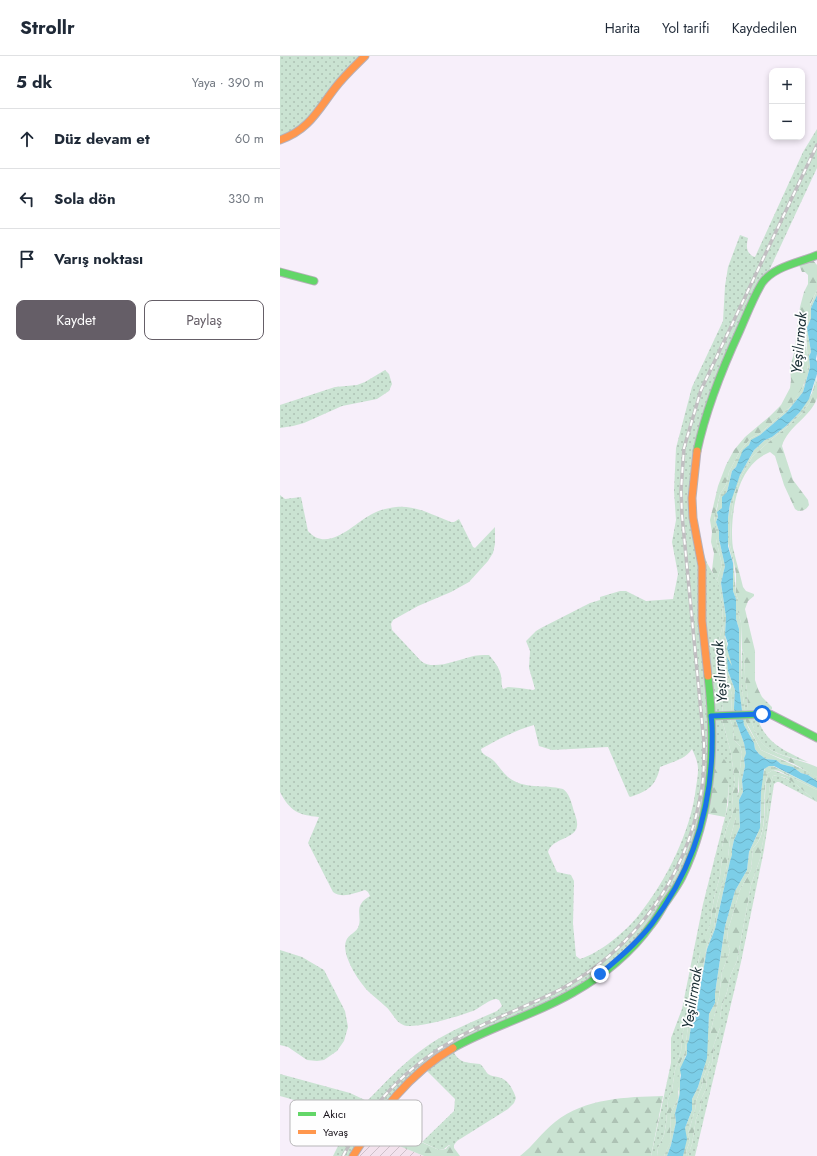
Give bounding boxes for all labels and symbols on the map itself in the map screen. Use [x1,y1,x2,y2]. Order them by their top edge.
water label: Yeşilırmak [785,311,813,375]
water label: Yeşilırmak [707,640,733,704]
route start [753,705,771,723]
route end [591,965,609,983]
water label: Yeşilırmak [676,965,708,1030]
legend [290,1100,422,1146]
text: Akıcı [323,1106,346,1122]
text: Yavaş [323,1124,348,1140]

